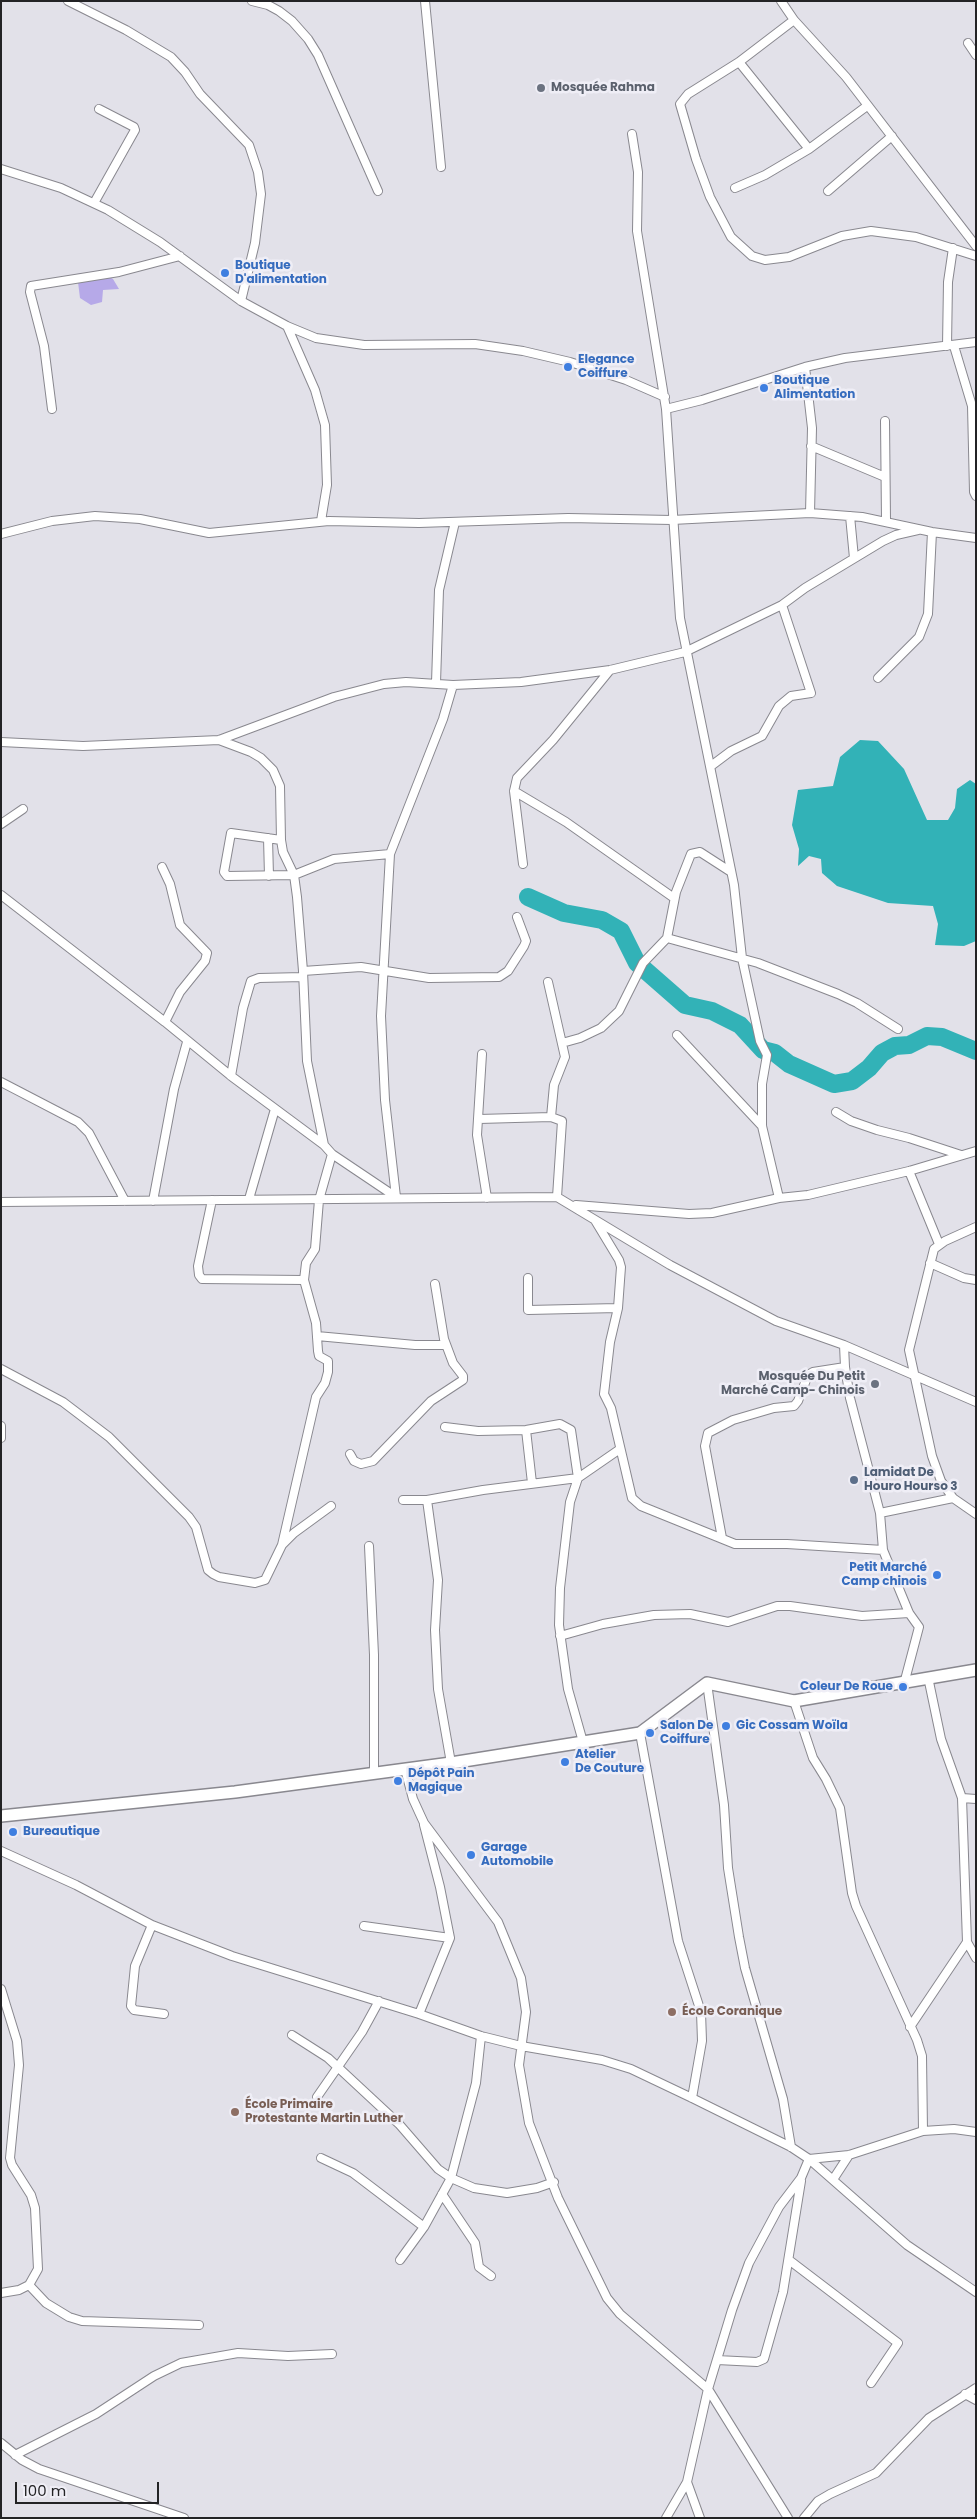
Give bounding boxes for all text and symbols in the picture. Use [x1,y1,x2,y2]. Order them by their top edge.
place label: Mosquée Rahma [551,81,655,95]
marker: Mosquée Rahma [535,82,547,94]
place label: Boutique D'alimentation [235,259,327,287]
marker: Boutique D'alimentation [219,267,231,279]
place label: Elegance Coiffure [578,353,634,381]
marker: Elegance Coiffure [562,361,574,373]
place label: Boutique Alimentation [774,374,855,402]
marker: Boutique Alimentation [758,382,770,394]
place label: Mosquée Du Petit Marché Camp- Chinois [721,1370,865,1398]
marker: Mosquée Du Petit Marché Camp- Chinois [869,1378,881,1390]
place label: Lamidat De Houro Hourso 3 [864,1466,958,1494]
marker: Lamidat De Houro Hourso 3 [848,1474,860,1486]
place label: Petit Marché Camp chinois [841,1561,927,1589]
marker: Petit Marché Camp chinois [931,1569,943,1581]
place label: Coleur De Roue [800,1680,893,1694]
marker: Coleur De Roue [897,1681,909,1693]
place label: Salon De Coiffure [660,1719,713,1747]
place label: Gic Cossam Woïla [736,1719,848,1733]
marker: Gic Cossam Woïla [720,1720,732,1732]
marker: Salon De Coiffure [644,1727,656,1739]
place label: Atelier De Couture [575,1748,644,1776]
marker: Atelier De Couture [559,1756,571,1768]
place label: Dépôt Pain Magique [408,1767,475,1795]
marker: Dépôt Pain Magique [392,1775,404,1787]
place label: Bureautique [23,1825,100,1839]
marker: Bureautique [7,1826,19,1838]
place label: Garage Automobile [481,1841,553,1869]
marker: Garage Automobile [465,1849,477,1861]
place label: École Coranique [682,2005,782,2019]
marker: École Coranique [666,2006,678,2018]
place label: École Primaire Protestante Martin Luther [245,2098,403,2126]
marker: École Primaire Protestante Martin Luther [229,2106,241,2118]
scale bar [18,2472,161,2504]
text: 100 m [23,2480,66,2501]

